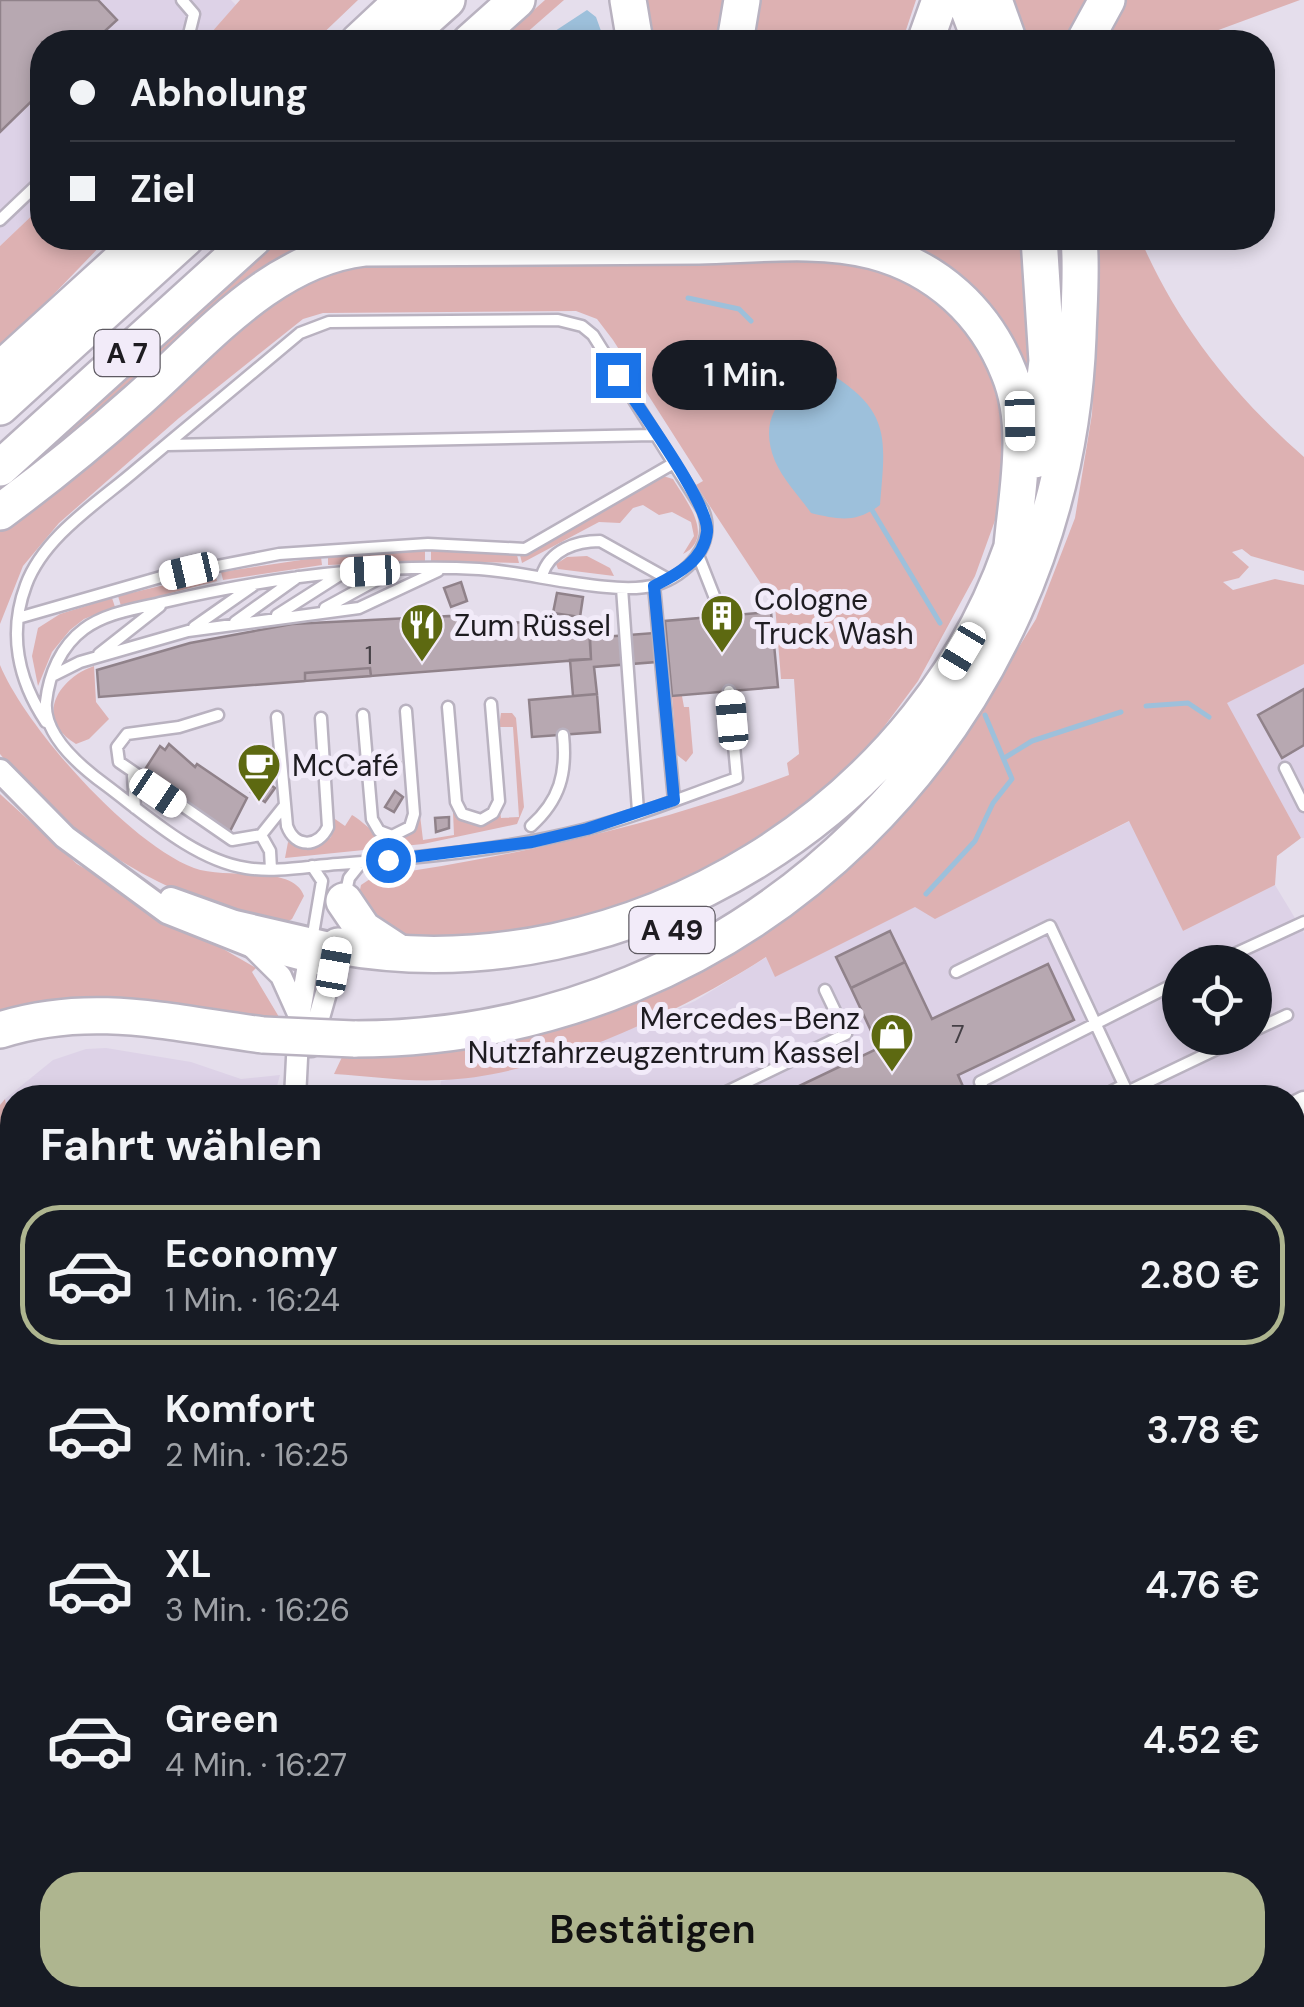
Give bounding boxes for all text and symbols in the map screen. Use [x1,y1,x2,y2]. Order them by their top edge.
text: Abholung [130,68,308,118]
text: Ziel [130,164,195,214]
road number: A 7 [94,330,160,376]
callout: 1 Min. [653,340,838,410]
route end [596,353,641,398]
text: 1 Min. [703,354,786,396]
car [1004,391,1036,451]
car [156,550,222,592]
car [339,554,401,588]
place label: Cologne Truck Wash [754,580,914,653]
building icon: Cologne Truck Wash [699,593,745,654]
restaurant icon: Zum Rüssel [399,602,445,663]
place label: Zum Rüssel [454,606,611,645]
car [934,618,990,684]
house number: 1 [365,639,373,672]
car [714,689,750,751]
cafe icon: McCafé [236,742,282,803]
place label: McCafé [292,746,399,785]
car [125,764,191,822]
route start [366,838,411,883]
road number: A 49 [630,907,714,953]
car [314,935,354,999]
map controls [1162,945,1272,1055]
button: locate [1162,945,1272,1055]
place label: Mercedes-Benz Nutzfahrzeugzentrum Kassel [468,999,860,1072]
shop icon: Mercedes-Benz Nutzfahrzeugzentrum Kassel [869,1012,915,1073]
house number: 7 [951,1018,965,1051]
text: Fahrt wählen [40,1115,322,1174]
text: Economy [165,1229,338,1279]
icon: car [45,1230,135,1320]
text: 2.80 € [1140,1250,1260,1300]
text: 1 Min. · 16:24 [165,1279,340,1321]
text: Komfort [165,1384,316,1434]
icon: car [45,1385,135,1475]
text: 3.78 € [1147,1405,1260,1455]
text: 2 Min. · 16:25 [165,1434,349,1476]
text: XL [165,1539,212,1589]
icon: car [45,1540,135,1630]
text: 4.76 € [1145,1560,1260,1610]
text: 3 Min. · 16:26 [165,1589,350,1631]
text: Green [165,1694,279,1744]
icon: car [45,1695,135,1785]
text: 4.52 € [1143,1715,1260,1765]
text: 4 Min. · 16:27 [165,1744,347,1786]
button: Bestätigen [40,1872,1265,1987]

